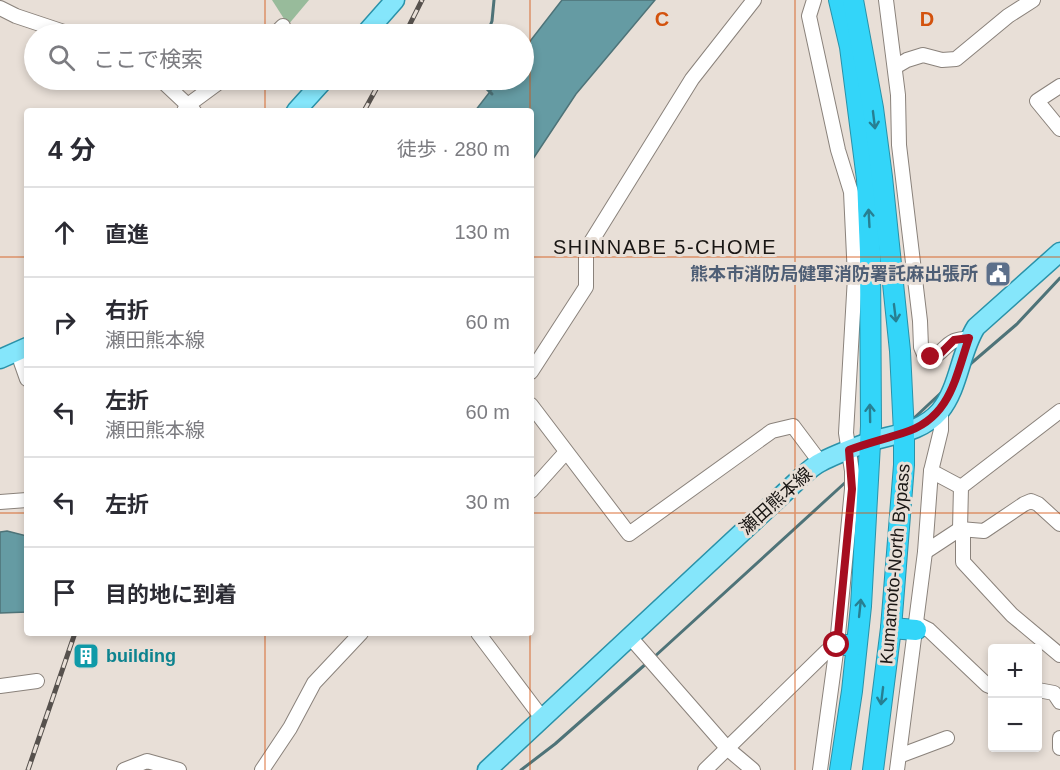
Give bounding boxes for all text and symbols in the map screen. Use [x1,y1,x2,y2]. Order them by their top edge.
text: C [655,8,669,30]
text: D [920,8,934,30]
search box [24,24,534,90]
icon: search [45,41,78,74]
text: ここで検索 [93,47,203,72]
one-way arrow [869,109,880,129]
text: 4 分 [48,135,96,165]
text: 徒歩 · 280 m [397,138,510,160]
one-way arrow [863,209,874,229]
icon: ahead [48,216,81,249]
text: 130 m [454,221,510,243]
text: 直進 [105,222,149,247]
district label: SHINNABE 5-CHOME [553,236,777,258]
public building icon: 熊本市消防局健軍消防署託麻出張所 [983,259,1013,289]
place label: 熊本市消防局健軍消防署託麻出張所 [690,264,978,284]
text: 右折 [105,298,149,323]
one-way arrow [890,303,901,323]
icon: right [48,306,81,339]
text: 60 m [466,311,510,333]
text: 瀬田熊本線 [105,329,205,351]
route end [917,343,943,369]
text: 左折 [105,388,149,413]
icon: left [48,396,81,429]
text: 60 m [466,401,510,423]
one-way arrow [865,404,876,424]
text: 瀬田熊本線 [105,419,205,441]
street label: 瀬田熊本線 [736,463,816,539]
street label: Kumamoto-North Bypass [876,463,914,665]
icon: left [48,486,81,519]
text: 30 m [466,491,510,513]
text: 左折 [105,492,149,517]
icon: arrive [48,576,81,609]
text: 目的地に到着 [105,582,237,607]
one-way arrow [855,598,866,618]
route start [823,631,849,657]
building icon: building [71,641,101,671]
map controls [988,644,1042,752]
button: + [988,644,1042,698]
place label: building [106,646,176,666]
one-way arrow [877,686,888,705]
button: − [988,698,1042,752]

